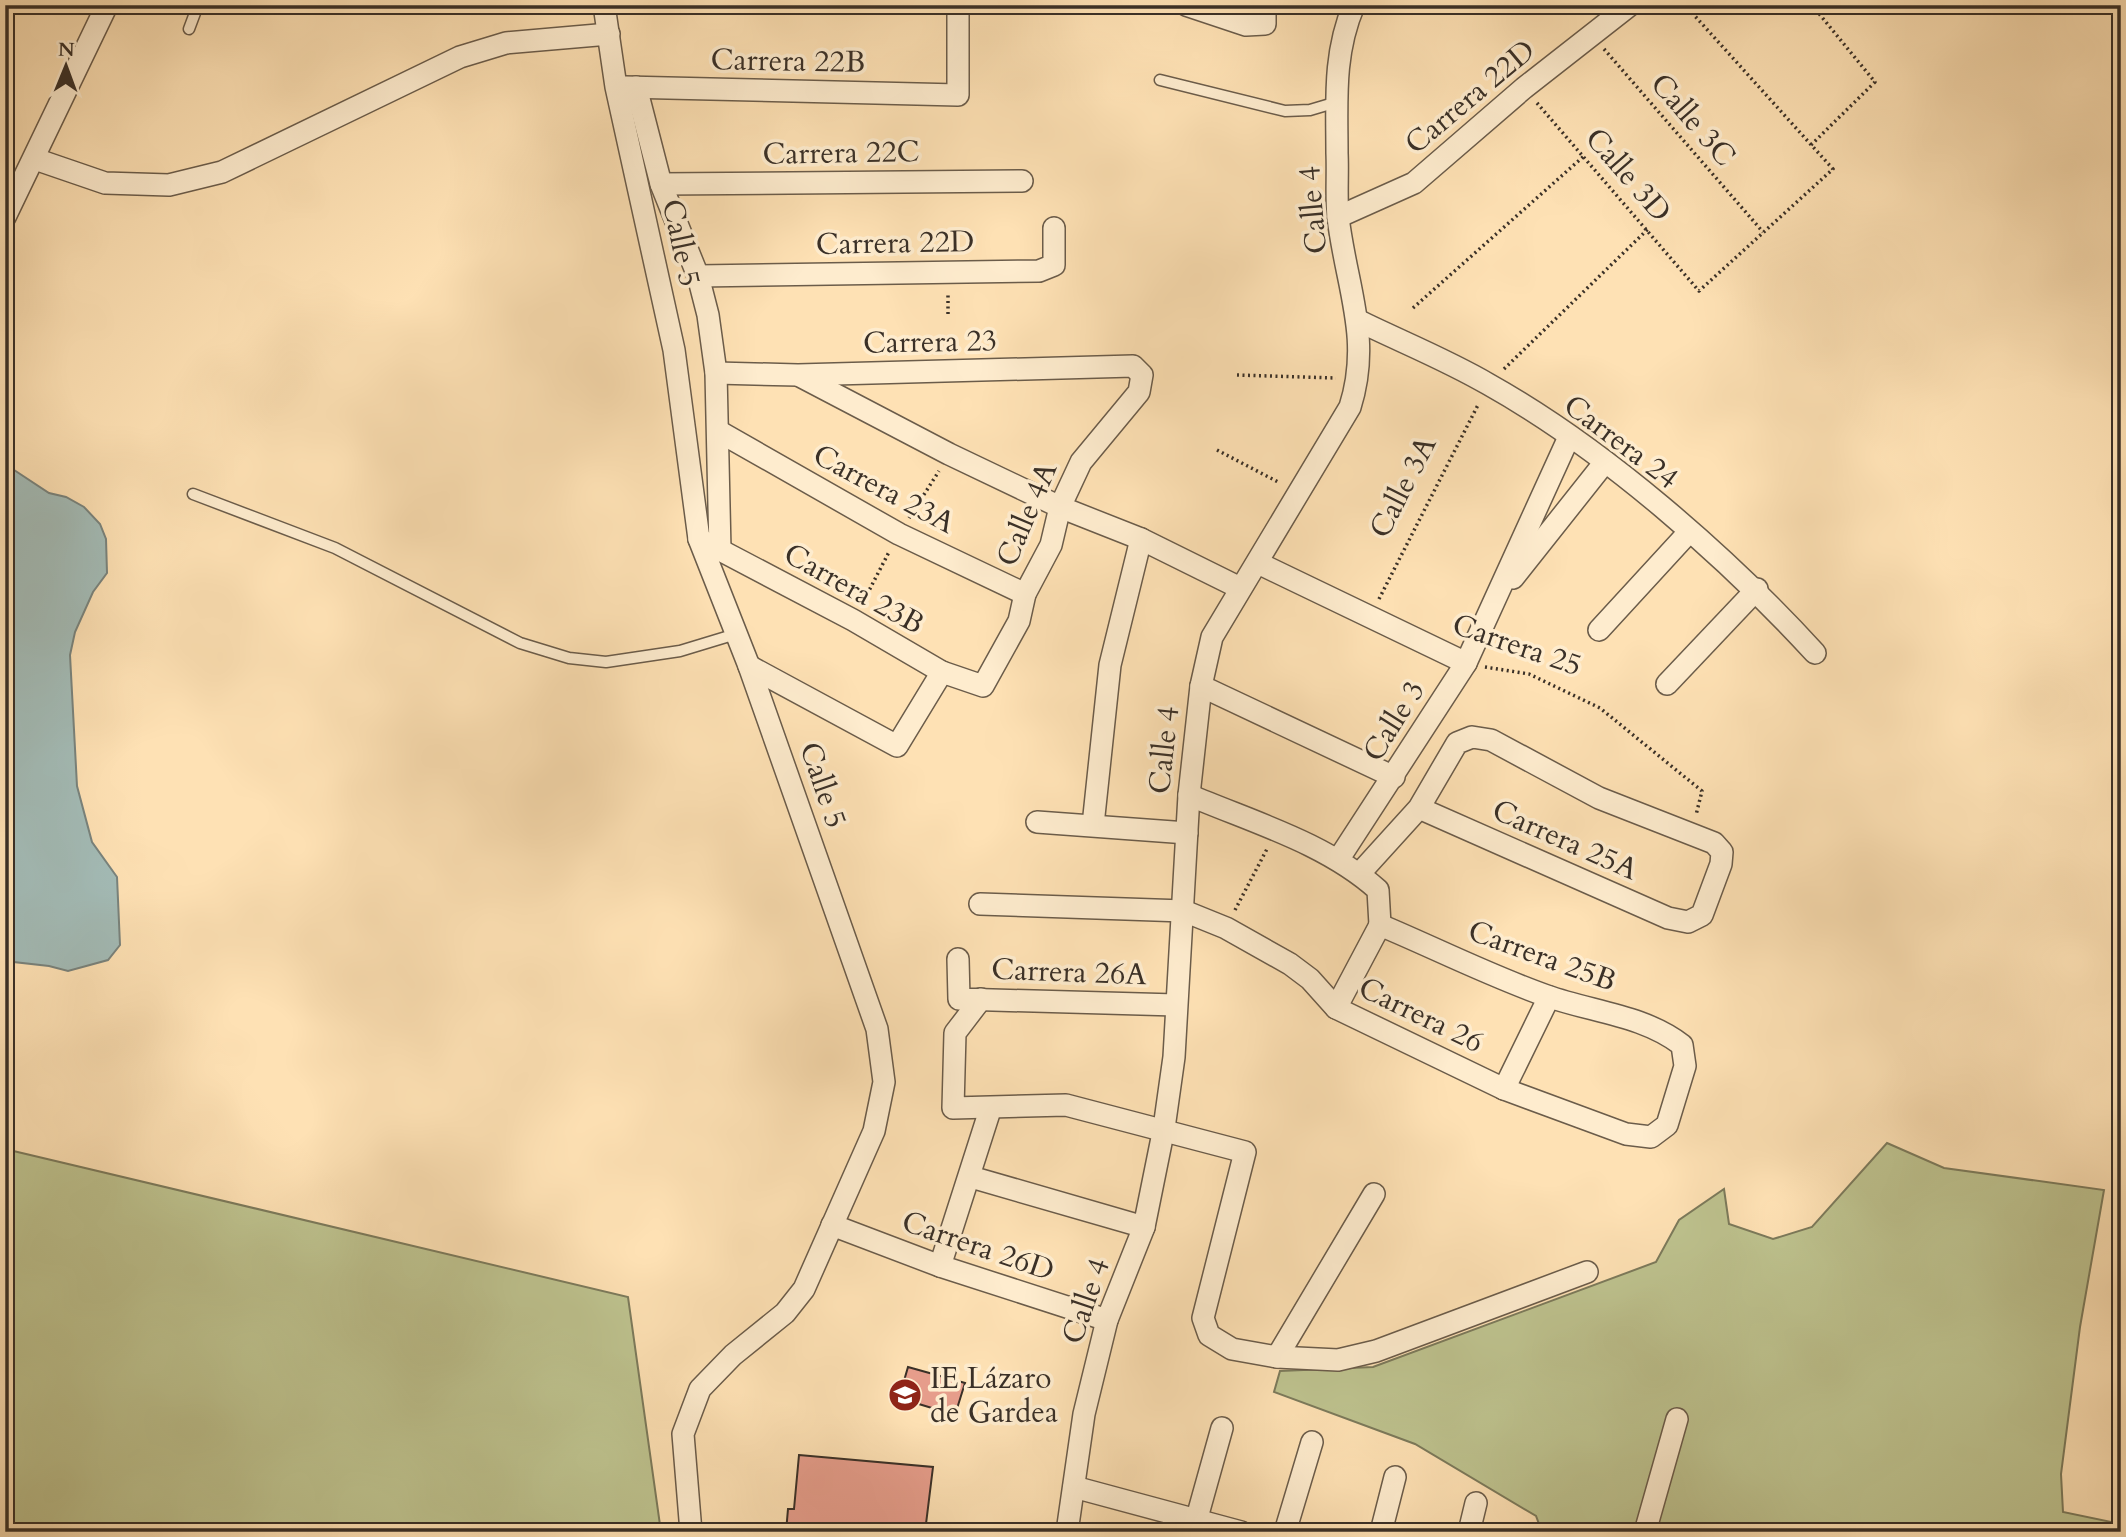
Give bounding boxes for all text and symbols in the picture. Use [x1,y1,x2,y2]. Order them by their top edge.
street label: Carrera 22D [1396,30,1544,164]
north arrow [32,32,102,102]
text: N [58,37,75,63]
street label: Carrera 22B [710,39,866,83]
street label: Calle 3C [1641,65,1745,175]
street label: Calle 3D [1576,119,1680,231]
street label: Carrera 22C [762,131,920,175]
street label: Calle 4 [1289,164,1337,256]
street label: Calle 5 [652,196,710,290]
street label: Carrera 22D [815,221,975,265]
street label: Carrera 23 [863,320,997,364]
street label: Carrera 24 [1555,385,1687,499]
street label: Calle 3A [1360,428,1446,545]
street label: Carrera 23A [806,434,963,544]
street label: Calle 4A [987,455,1068,572]
street label: Carrera 23B [776,534,932,644]
street label: Carrera 25 [1447,604,1587,686]
street label: Calle 3 [1353,673,1435,769]
street label: Calle 4 [1139,704,1189,796]
street label: Calle 5 [789,737,857,833]
street label: Carrera 25A [1486,790,1645,891]
street label: Carrera 25B [1462,910,1622,1002]
street label: Carrera 26A [991,949,1148,995]
street label: Carrera 26 [1352,967,1490,1063]
street label: Carrera 26D [896,1201,1060,1291]
street label: Calle 4 [1052,1253,1120,1349]
place label: IE Lázaro de Gardea [930,1358,1058,1433]
school or university icon: IE Lázaro de Gardea [886,1376,924,1414]

